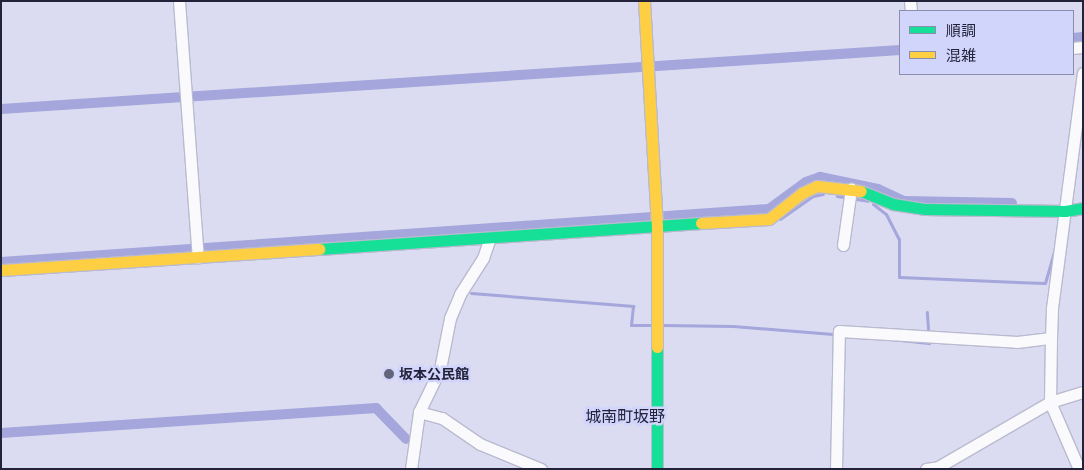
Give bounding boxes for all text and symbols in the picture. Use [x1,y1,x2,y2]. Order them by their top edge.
legend [899,10,1074,75]
text: 順調 [946,21,976,39]
text: 混雑 [946,46,976,64]
place label: 坂本公民館 [399,366,469,382]
marker: 坂本公民館 [383,368,395,380]
district label: 城南町坂野 [585,406,665,426]

